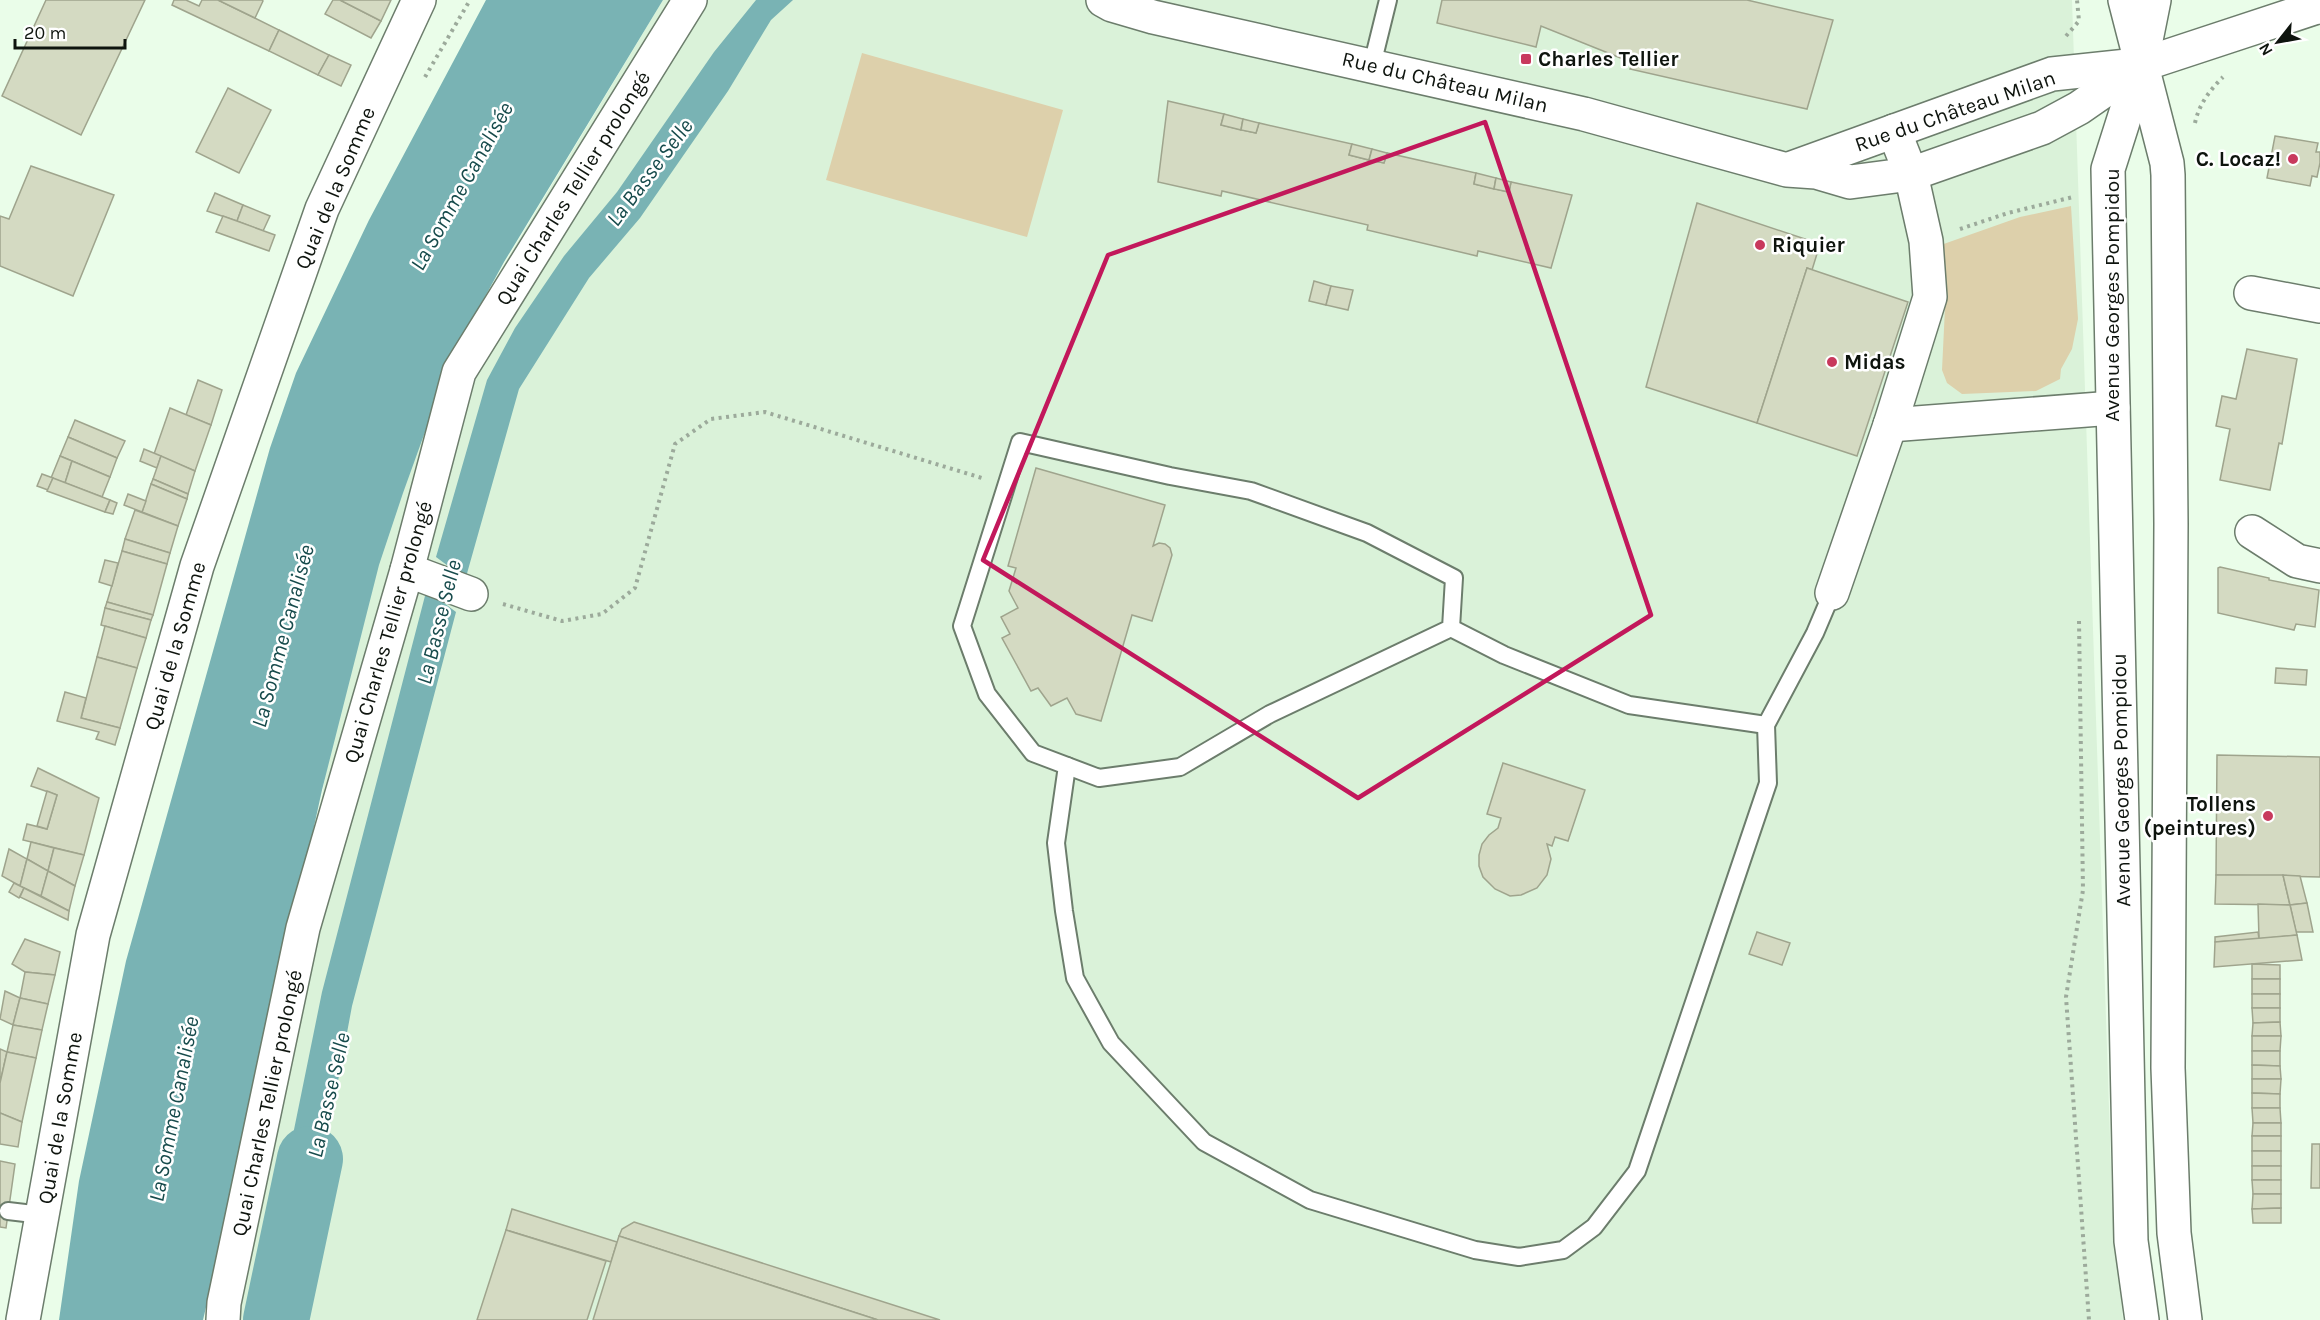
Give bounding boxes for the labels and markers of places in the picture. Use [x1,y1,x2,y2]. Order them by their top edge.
place label: Charles Tellier [1538,47,1679,71]
marker: Charles Tellier [1519,52,1533,66]
place label: C. Locaz! [2196,147,2281,171]
marker: C. Locaz! [2286,152,2300,166]
place label: Riquier [1772,233,1845,258]
marker: Riquier [1753,238,1767,252]
place label: Midas [1844,350,1906,374]
marker: Midas [1825,355,1839,369]
place label: Tollens (peintures) [2143,792,2256,840]
marker: Tollens (peintures) [2261,809,2275,823]

